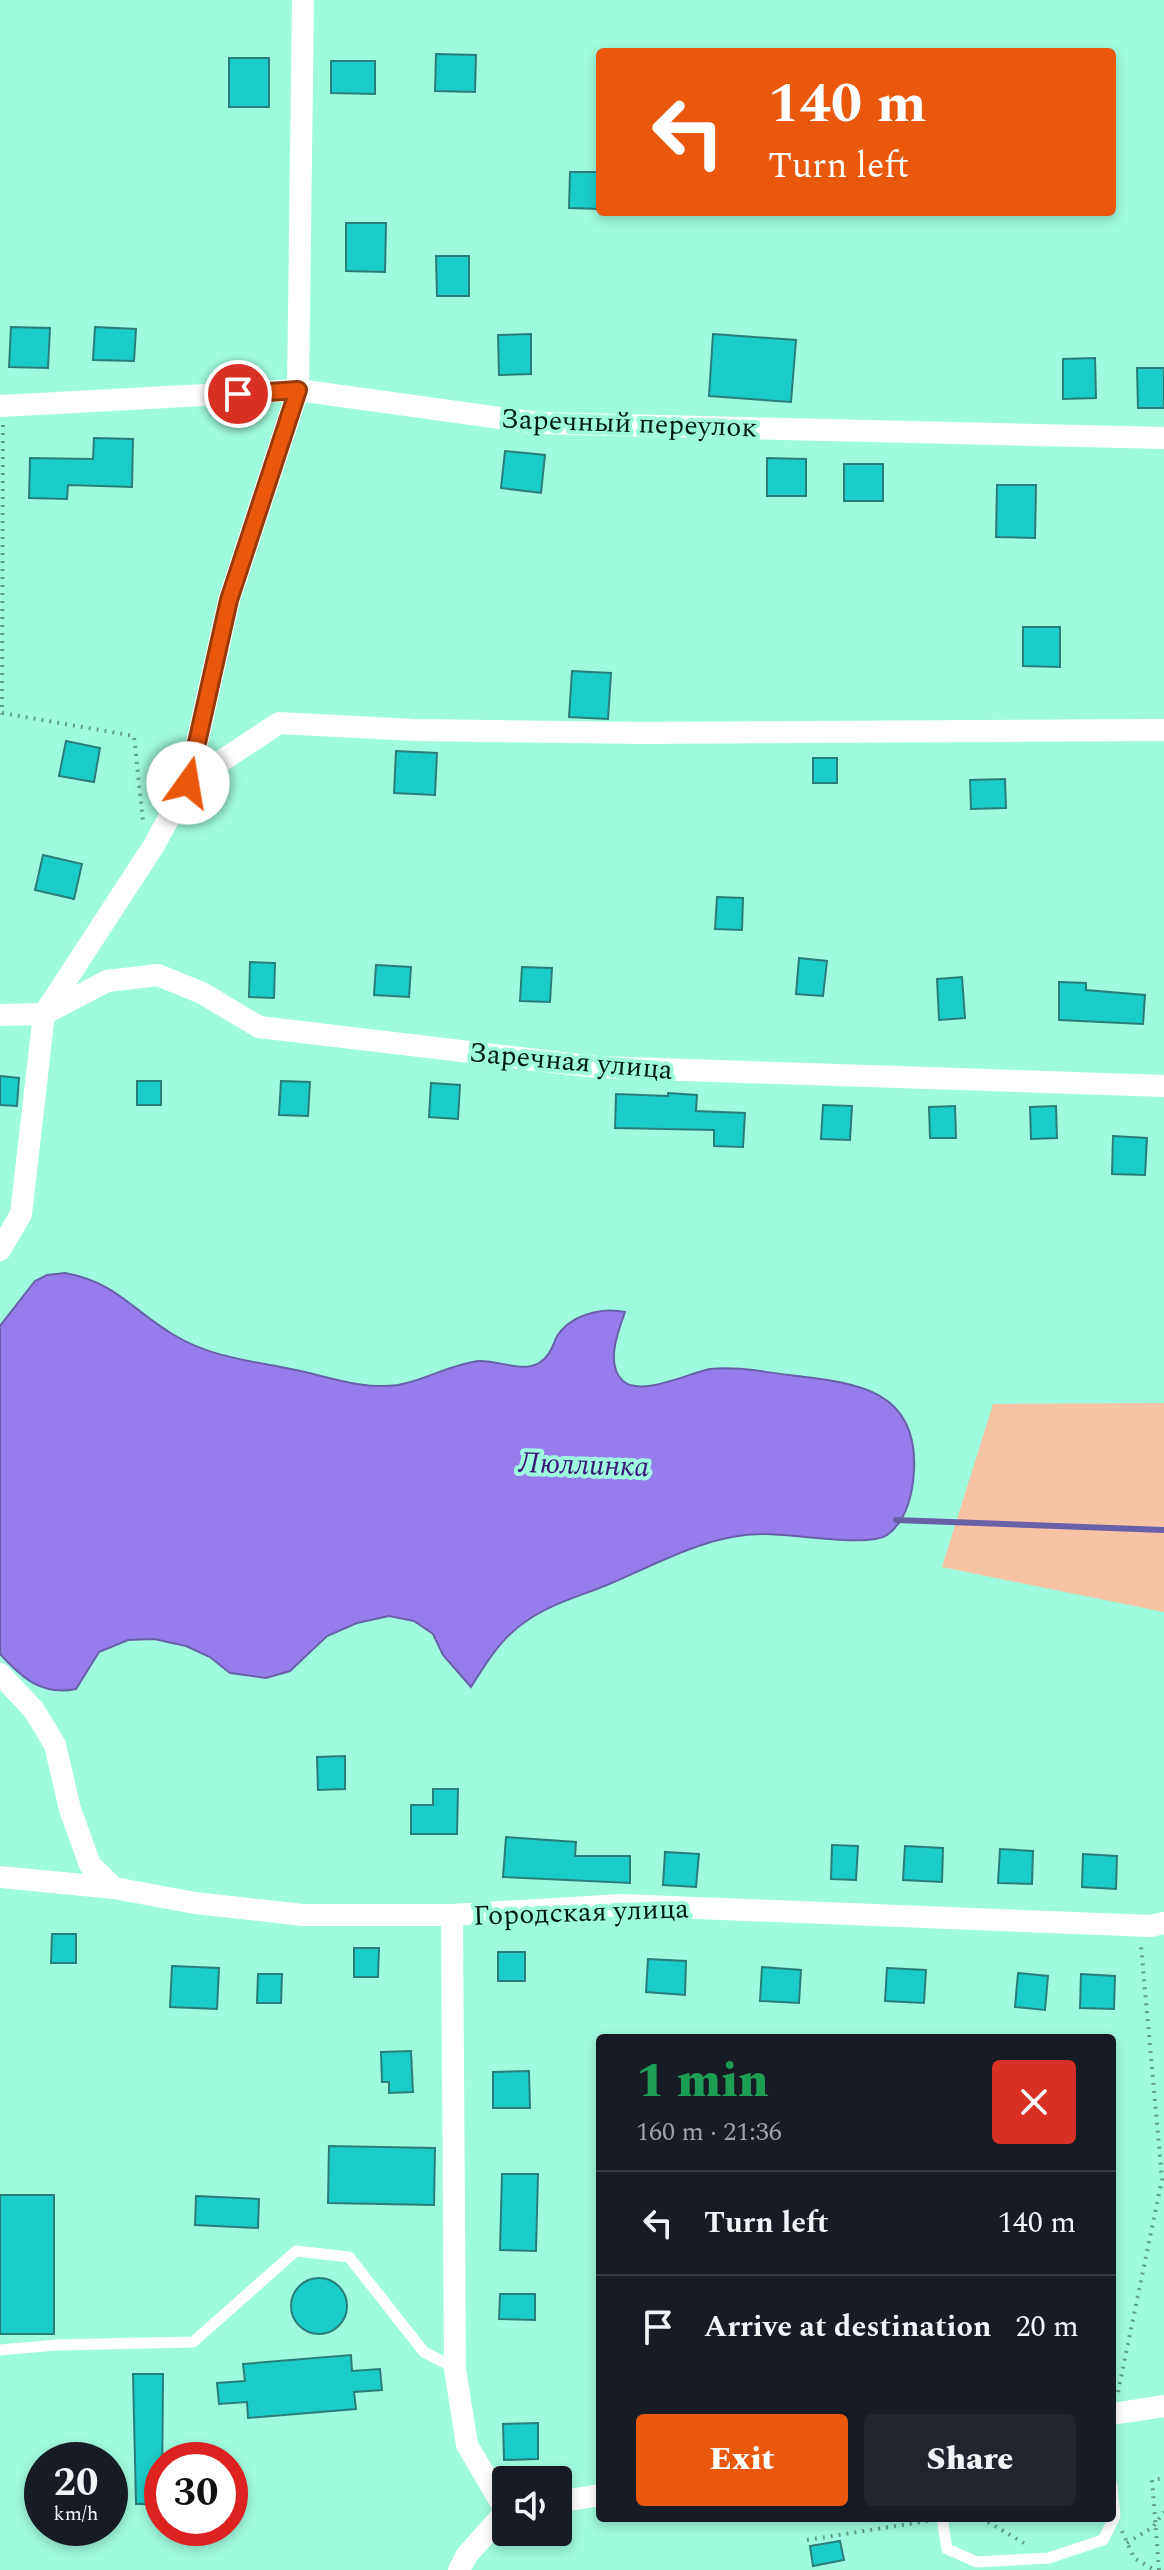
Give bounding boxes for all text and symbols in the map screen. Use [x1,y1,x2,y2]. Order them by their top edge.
text: 140 m [768,62,927,147]
icon: left [636,80,740,184]
text: Turn left [768,139,909,194]
pin [204,360,272,428]
icon: arrive [216,372,260,416]
street label: Заречный переулок [500,398,758,449]
position arrow [146,741,230,825]
street label: Заречная улица [467,1031,675,1092]
water label: Люллинка [517,1440,650,1490]
street label: Городская улица [472,1887,690,1938]
text: 1 min [636,2045,769,2118]
button: close [992,2060,1076,2144]
text: 160 m · 21:36 [636,2112,782,2152]
text: Turn left [704,2200,829,2246]
text: 140 m [998,2200,1076,2246]
icon: left [636,2201,680,2245]
text: Arrive at destination [704,2304,991,2350]
text: 20 m [1015,2304,1079,2350]
icon: arrive [636,2305,680,2349]
button: Exit [636,2414,848,2506]
button: Share [864,2414,1076,2506]
speed limit sign: 30 [144,2442,248,2546]
text: 20 [54,2453,98,2514]
map controls [492,2466,572,2546]
button: sound [492,2466,572,2546]
text: km/h [54,2499,99,2529]

